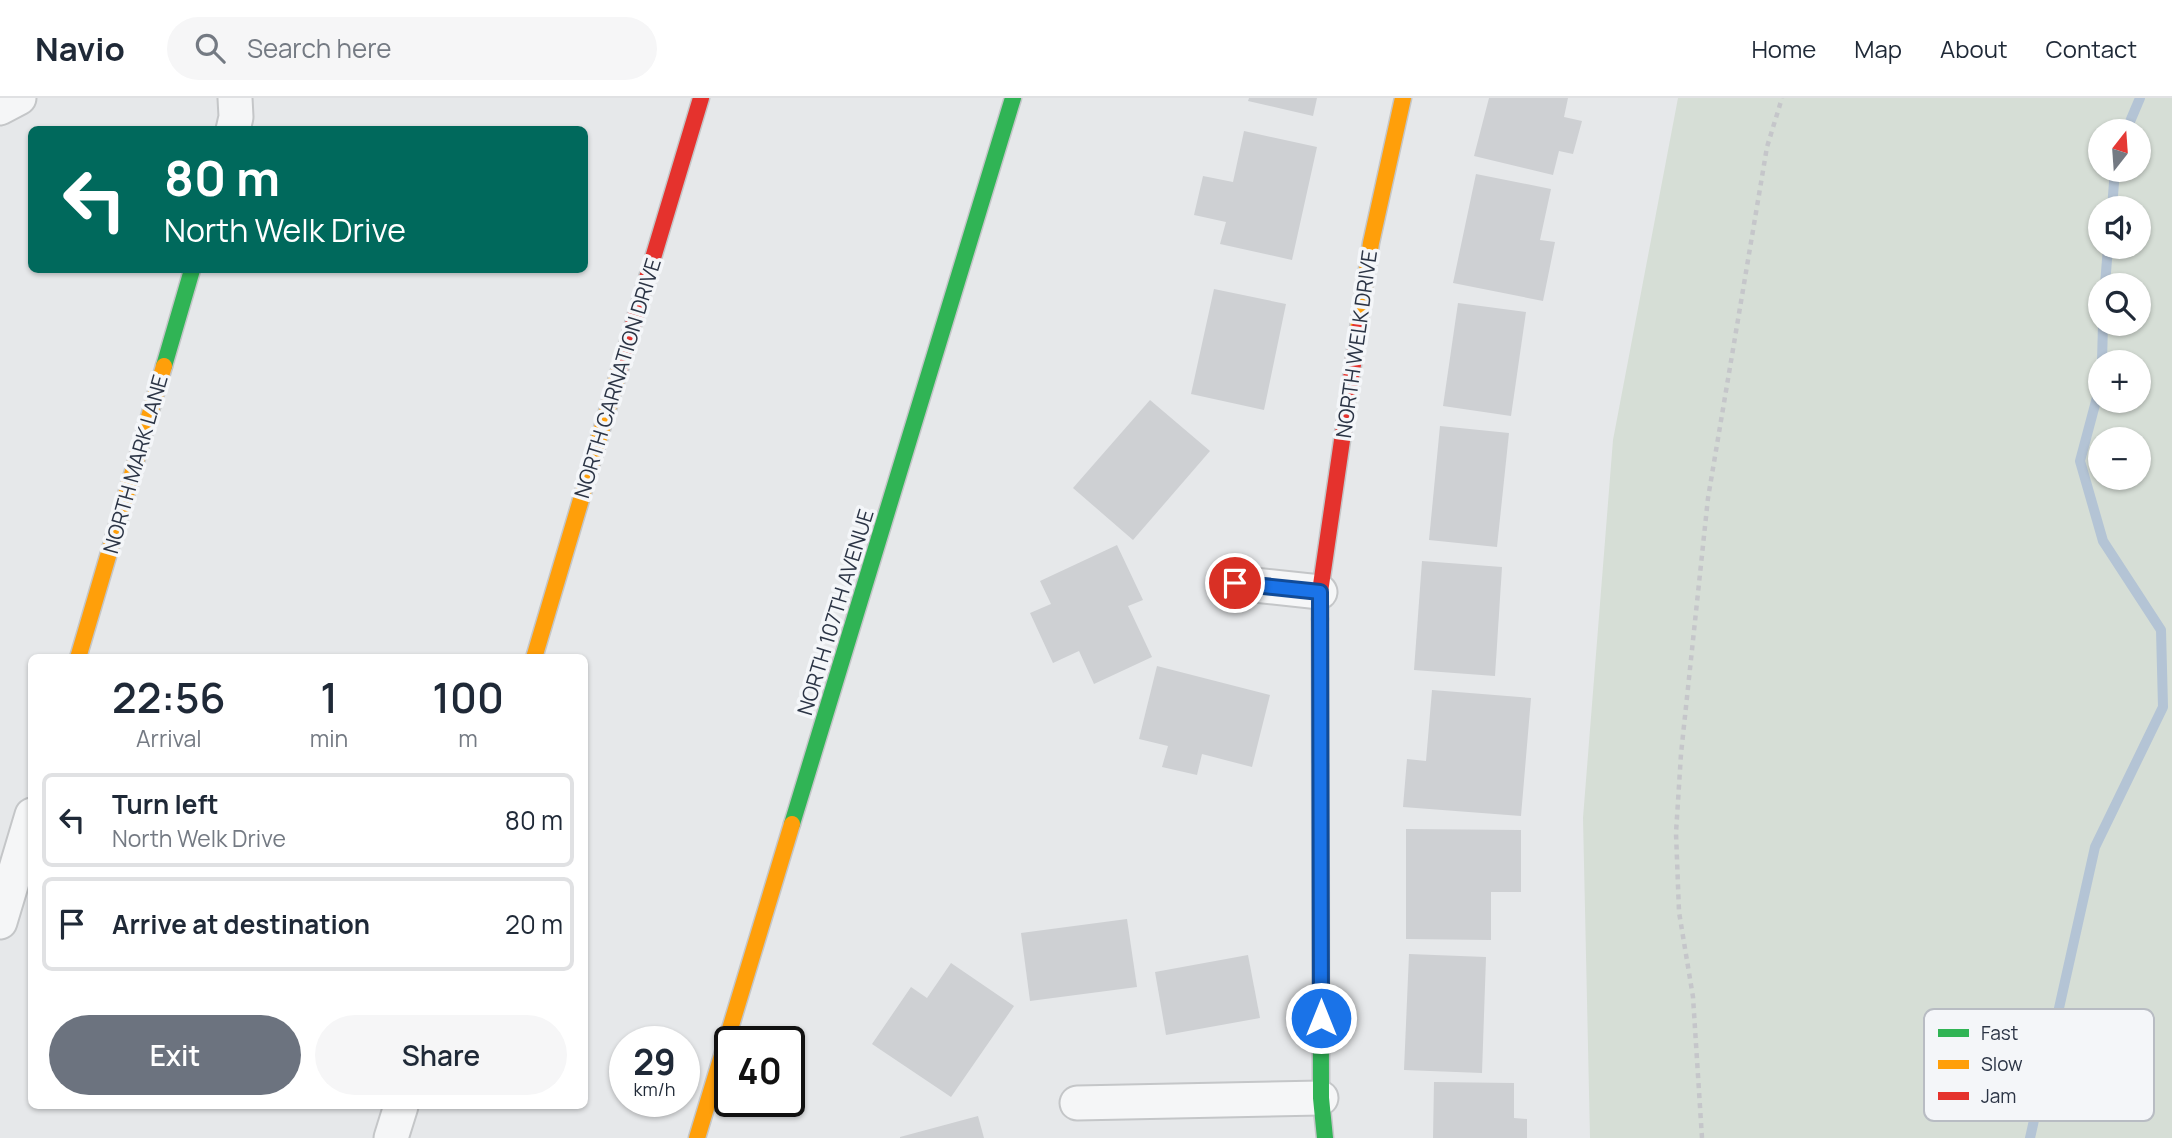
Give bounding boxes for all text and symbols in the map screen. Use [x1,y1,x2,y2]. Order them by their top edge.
search box [167,17,657,80]
text: Navio [35,26,125,71]
icon: search [191,29,229,67]
text: Search here [247,30,391,66]
text: Home [1751,32,1816,65]
text: Map [1854,32,1902,65]
text: About [1940,32,2008,65]
text: Contact [2046,32,2137,65]
north arrow [2088,119,2151,182]
map controls [2088,119,2151,490]
text: 80 m [164,144,280,211]
icon: left [49,154,140,245]
button: sound [2088,196,2151,259]
text: North Welk Drive [164,208,406,252]
street label: NORTH WELK DRIVE [1329,248,1383,440]
street label: NORTH CARNATION DRIVE [567,255,667,501]
button: search [2088,273,2151,336]
button: + [2088,350,2151,413]
street label: NORTH MARK LANE [96,371,174,557]
button: − [2088,427,2151,490]
street label: NORTH 107TH AVENUE [790,506,880,718]
pin [1205,553,1265,613]
icon: arrive [1216,564,1254,602]
text: 22:56 [112,668,226,726]
text: 1 [320,668,338,726]
text: 100 [432,668,504,726]
text: Arrival [136,722,202,754]
text: min [310,722,348,754]
text: m [458,722,478,754]
text: Turn left [112,786,219,822]
icon: left [53,801,91,839]
text: 80 m [505,802,563,838]
text: North Welk Drive [112,822,286,854]
icon: arrive [53,905,91,943]
text: Arrive at destination [112,906,370,942]
text: 20 m [505,906,563,942]
position arrow [1284,981,1358,1055]
legend [1924,1009,2154,1121]
button: Exit [49,1015,301,1095]
button: Share [315,1015,567,1095]
text: Fast [1981,1020,2018,1046]
speed limit sign: 40 [714,1026,805,1117]
text: 29 [633,1038,676,1086]
text: Slow [1981,1051,2023,1077]
text: km/h [634,1077,675,1101]
text: Jam [1981,1083,2016,1109]

